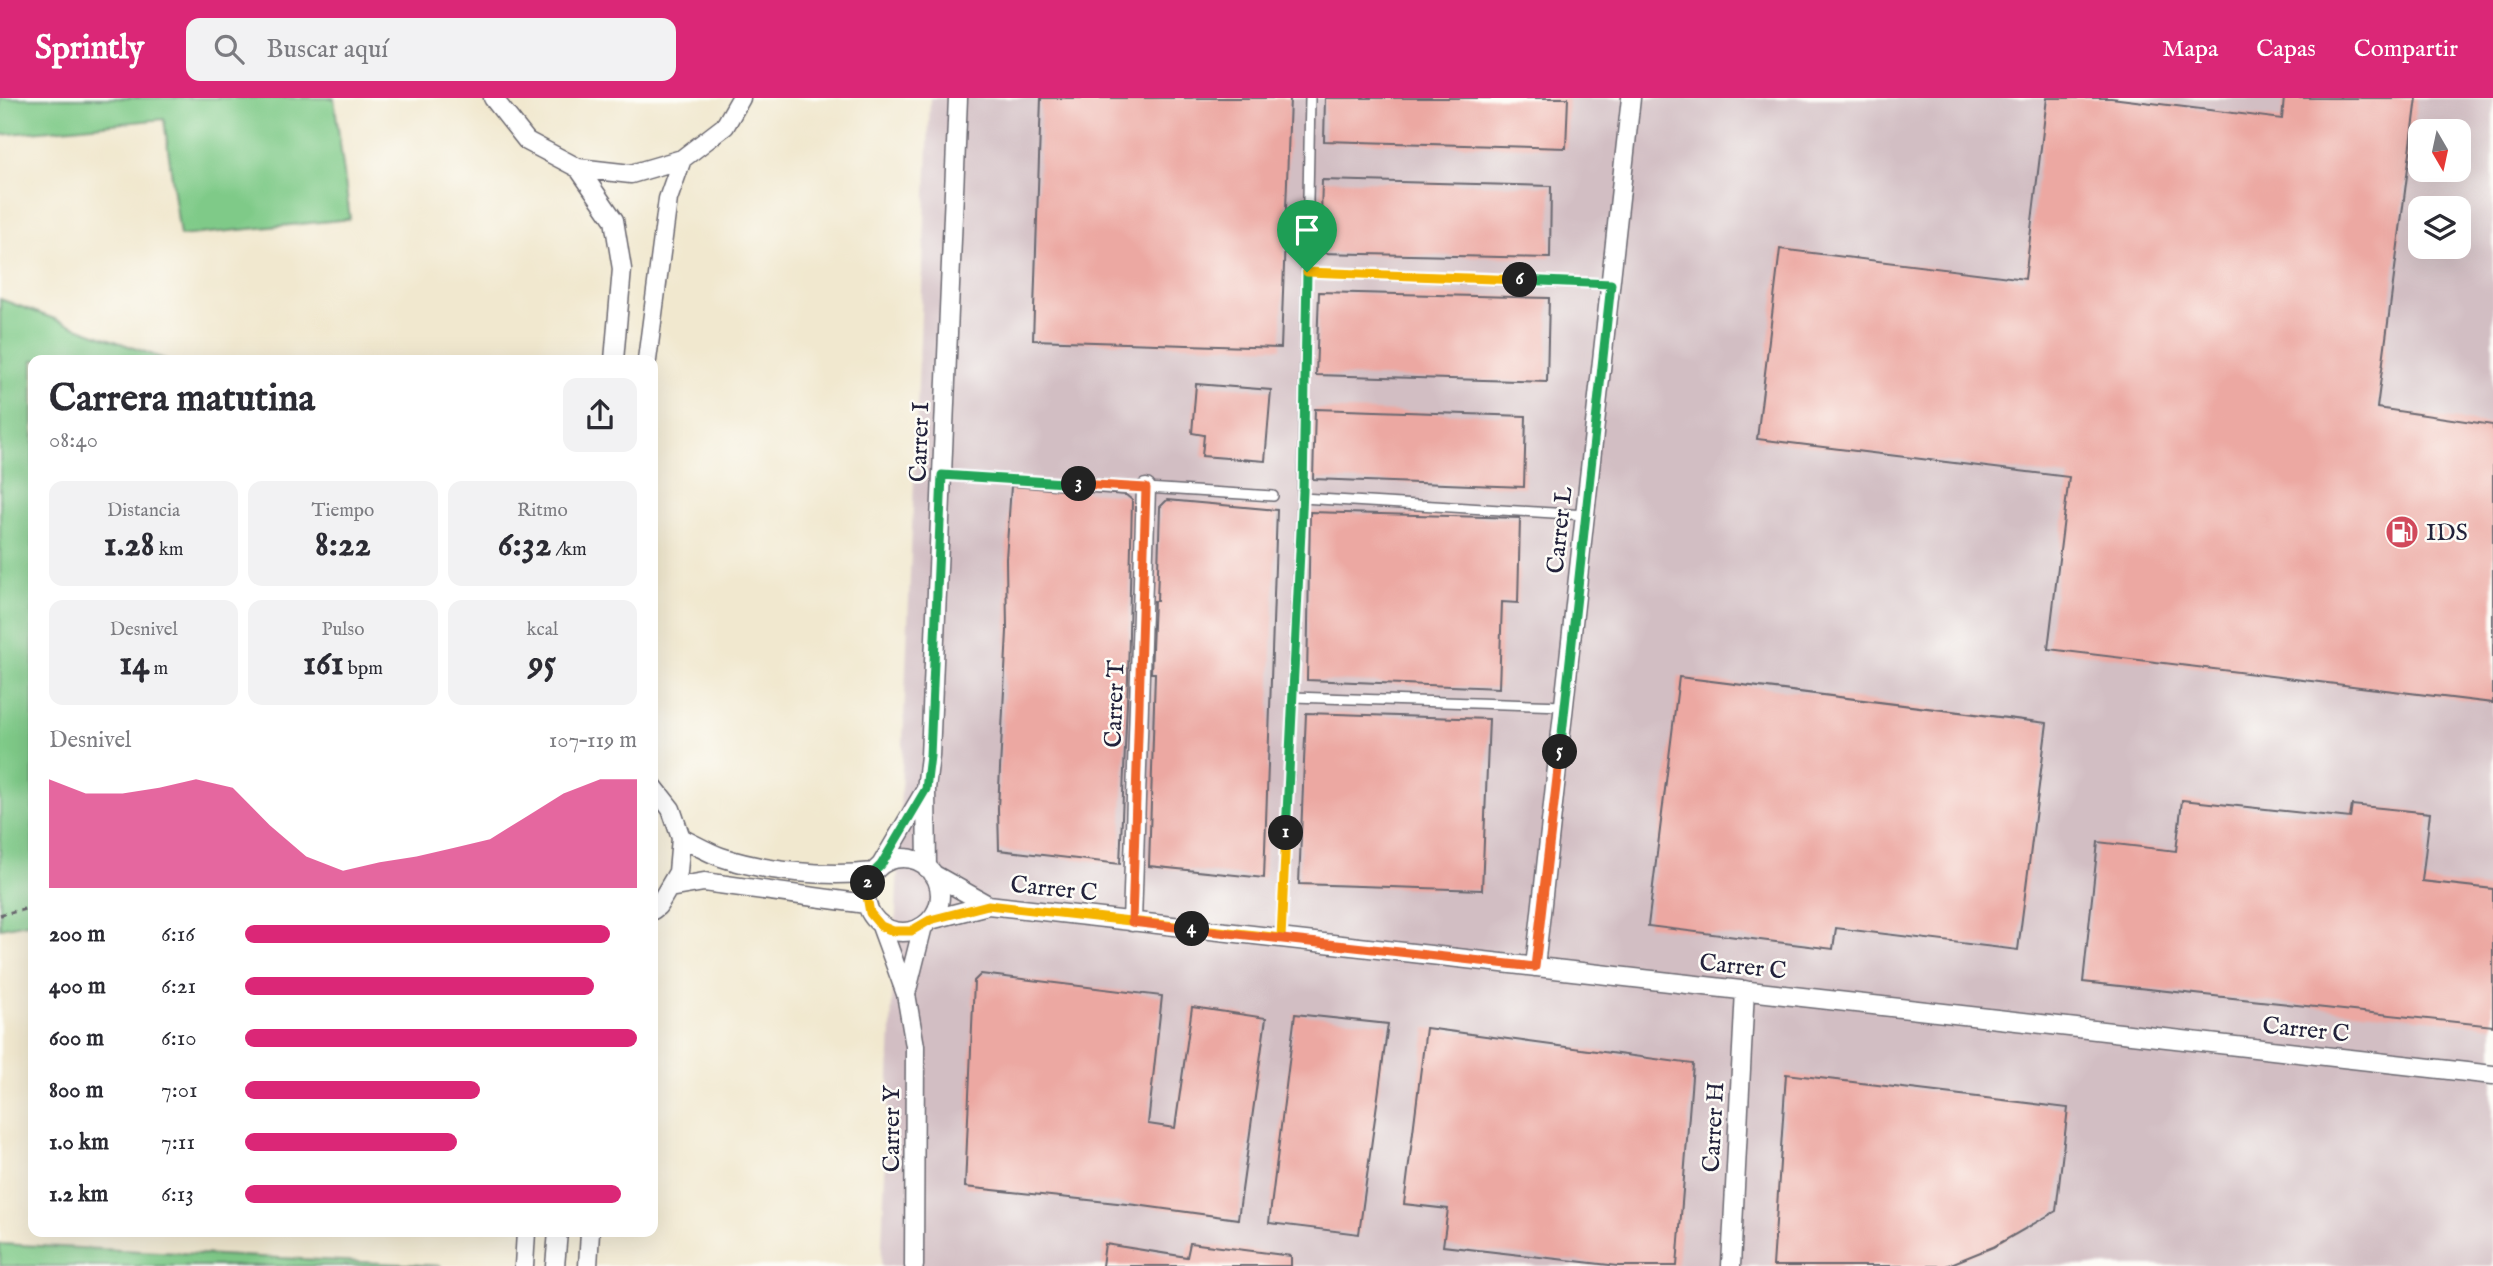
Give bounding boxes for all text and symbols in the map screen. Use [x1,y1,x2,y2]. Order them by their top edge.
search box [186,18,676,81]
text: Sprintly [35,28,144,70]
icon: search [210,30,248,68]
text: Buscar aquí [266,33,388,66]
text: Mapa [2162,34,2218,65]
text: Capas [2256,34,2316,65]
text: Compartir [2354,34,2458,65]
north arrow [2408,119,2471,182]
map controls [2408,119,2471,259]
button: layers [2408,196,2471,259]
pin [1277,200,1337,272]
icon: arrive [1288,211,1326,249]
pin: 6 [1502,262,1538,298]
text: 6 [1515,267,1524,291]
text: Carrera matutina [49,376,315,424]
button: share [563,378,637,452]
street label: Carrer I [904,401,937,483]
text: 08:40 [49,426,98,455]
pin: 3 [1062,466,1096,502]
text: 3 [1075,471,1082,495]
street label: Carrer L [1541,484,1581,575]
text: Distancia [107,499,180,523]
text: Tiempo [312,499,374,523]
text: Ritmo [517,499,568,523]
fuel station icon: IDS [2383,513,2421,551]
place label: IDS [2426,518,2468,549]
text: 1.28 [104,523,155,568]
text: 8:22 [315,523,371,568]
text: 6:32 [498,523,551,568]
text: km [155,538,184,562]
text: /km [551,538,587,562]
text: Desnivel [110,618,178,642]
text: Pulso [322,618,364,642]
text: kcal [526,618,558,642]
text: 14 [119,642,149,687]
text: 161 [303,642,344,687]
text: 95 [528,642,556,687]
text: m [149,657,168,681]
text: bpm [344,657,383,681]
street label: Carrer T [1098,659,1133,748]
text: Desnivel [49,726,131,755]
text: 107–119 m [549,726,637,755]
pin: 5 [1542,734,1578,770]
text: 5 [1556,739,1563,763]
pin: 1 [1268,816,1304,850]
text: 1 [1282,820,1289,844]
pin: 2 [850,866,886,900]
text: 2 [863,870,872,894]
street label: Carrer C [1009,870,1099,909]
pin: 4 [1174,912,1210,946]
text: 4 [1187,916,1196,940]
text: 200 m [49,920,105,949]
text: 6:16 [161,920,195,949]
street label: Carrer C [1698,948,1788,987]
text: 400 m [49,972,106,1001]
text: 6:21 [161,972,196,1001]
street label: Carrer C [2261,1011,2351,1050]
text: 600 m [49,1024,104,1053]
text: 6:10 [161,1024,197,1053]
text: 800 m [49,1076,103,1105]
text: 7:01 [161,1076,198,1105]
street label: Carrer H [1697,1081,1732,1173]
street label: Carrer Y [877,1084,908,1172]
text: 1.0 km [49,1128,109,1157]
text: 7:11 [161,1128,195,1157]
text: 1.2 km [49,1180,108,1209]
text: 6:13 [161,1180,194,1209]

